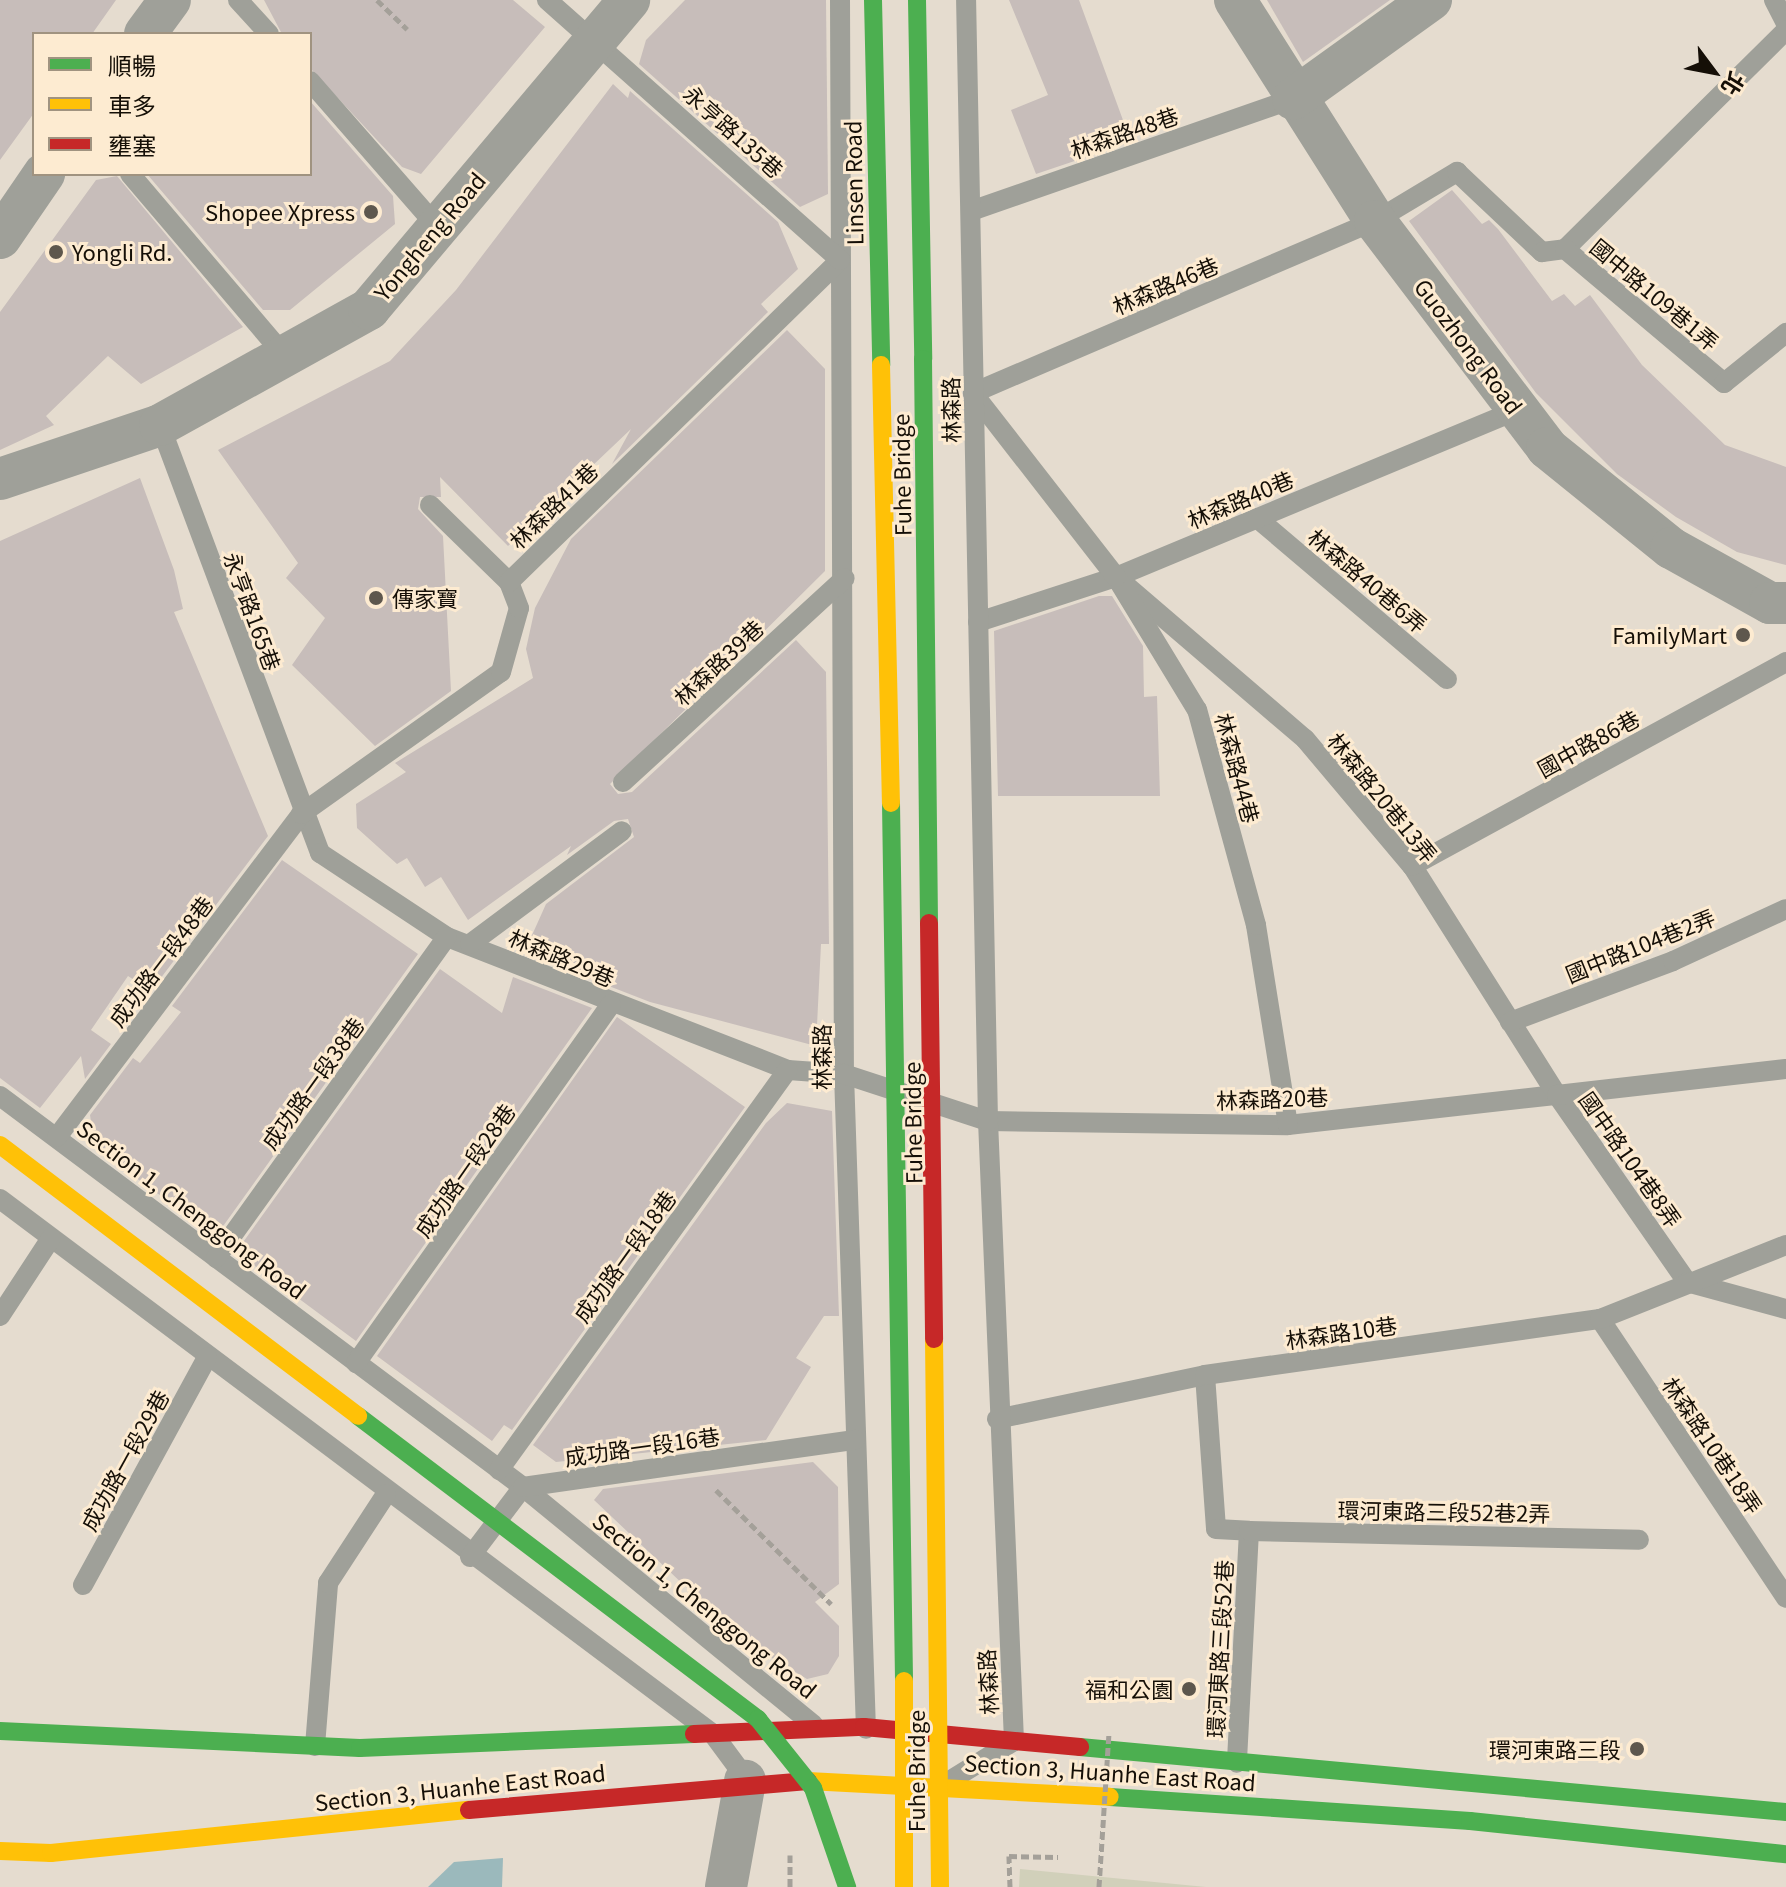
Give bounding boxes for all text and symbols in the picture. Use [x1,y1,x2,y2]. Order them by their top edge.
legend [32,32,312,176]
north arrow [1674,32,1754,112]
text: 順暢 [108,47,156,82]
text: 北 [1715,67,1754,103]
street label: 永亨路135巷 [679,79,789,183]
text: 車多 [108,87,156,122]
street label: 林森路48巷 [1067,101,1181,163]
street label: Linsen Road [839,120,867,246]
text: 壅塞 [108,127,156,162]
street label: Yongheng Road [368,167,490,305]
place label: Shopee Xpress [205,199,355,225]
marker: Shopee Xpress [362,203,380,221]
street label: 國中路109巷1弄 [1586,233,1724,355]
place label: Yongli Rd. [72,239,172,265]
marker: Yongli Rd. [47,243,65,261]
street label: 林森路46巷 [1108,251,1222,319]
street label: Guozhong Road [1410,273,1528,419]
street label: 林森路 [936,377,964,443]
street label: Fuhe Bridge [887,414,915,536]
street label: 林森路41巷 [503,456,603,554]
street label: 林森路40巷 [1183,465,1297,533]
street label: 林森路40巷6弄 [1303,523,1433,637]
street label: 永亨路165巷 [219,548,287,674]
place label: 傳家寶 [392,585,458,611]
marker: 傳家寶 [367,589,385,607]
street label: 林森路39巷 [668,614,768,710]
place label: FamilyMart [1612,622,1727,648]
marker: FamilyMart [1734,626,1752,644]
street label: 國中路86巷 [1532,704,1644,782]
street label: 林森路44巷 [1211,710,1265,826]
street label: 林森路20巷13弄 [1323,727,1443,867]
street label: 成功路一段48巷 [102,891,218,1031]
street label: 國中路104巷2弄 [1561,903,1719,987]
street label: 林森路29巷 [505,923,619,991]
street label: 成功路一段38巷 [255,1012,369,1154]
street label: 林森路 [808,1024,834,1090]
street label: Fuhe Bridge [898,1062,926,1184]
street label: 林森路20巷 [1215,1083,1329,1113]
street label: 國中路104巷8弄 [1575,1086,1687,1232]
street label: 成功路一段28巷 [408,1098,520,1242]
street label: Section 1, Chenggong Road [72,1114,312,1304]
street label: 成功路一段18巷 [567,1185,681,1327]
street label: 林森路10巷 [1283,1311,1399,1353]
street label: 林森路10巷18弄 [1658,1372,1768,1518]
street label: 成功路一段29巷 [75,1385,173,1535]
street label: 成功路一段16巷 [563,1422,721,1470]
street label: 環河東路三段52巷2弄 [1337,1496,1551,1526]
street label: Section 1, Chenggong Road [588,1507,822,1703]
street label: 環河東路三段52巷 [1201,1559,1237,1739]
street label: 林森路 [972,1648,1002,1716]
place label: 福和公園 [1085,1676,1173,1702]
marker: 福和公園 [1180,1680,1198,1698]
street label: Fuhe Bridge [903,1710,929,1832]
place label: 環河東路三段 [1489,1736,1621,1762]
marker: 環河東路三段 [1628,1740,1646,1758]
street label: Section 3, Huanhe East Road [963,1749,1257,1795]
street label: Section 3, Huanhe East Road [313,1759,607,1815]

